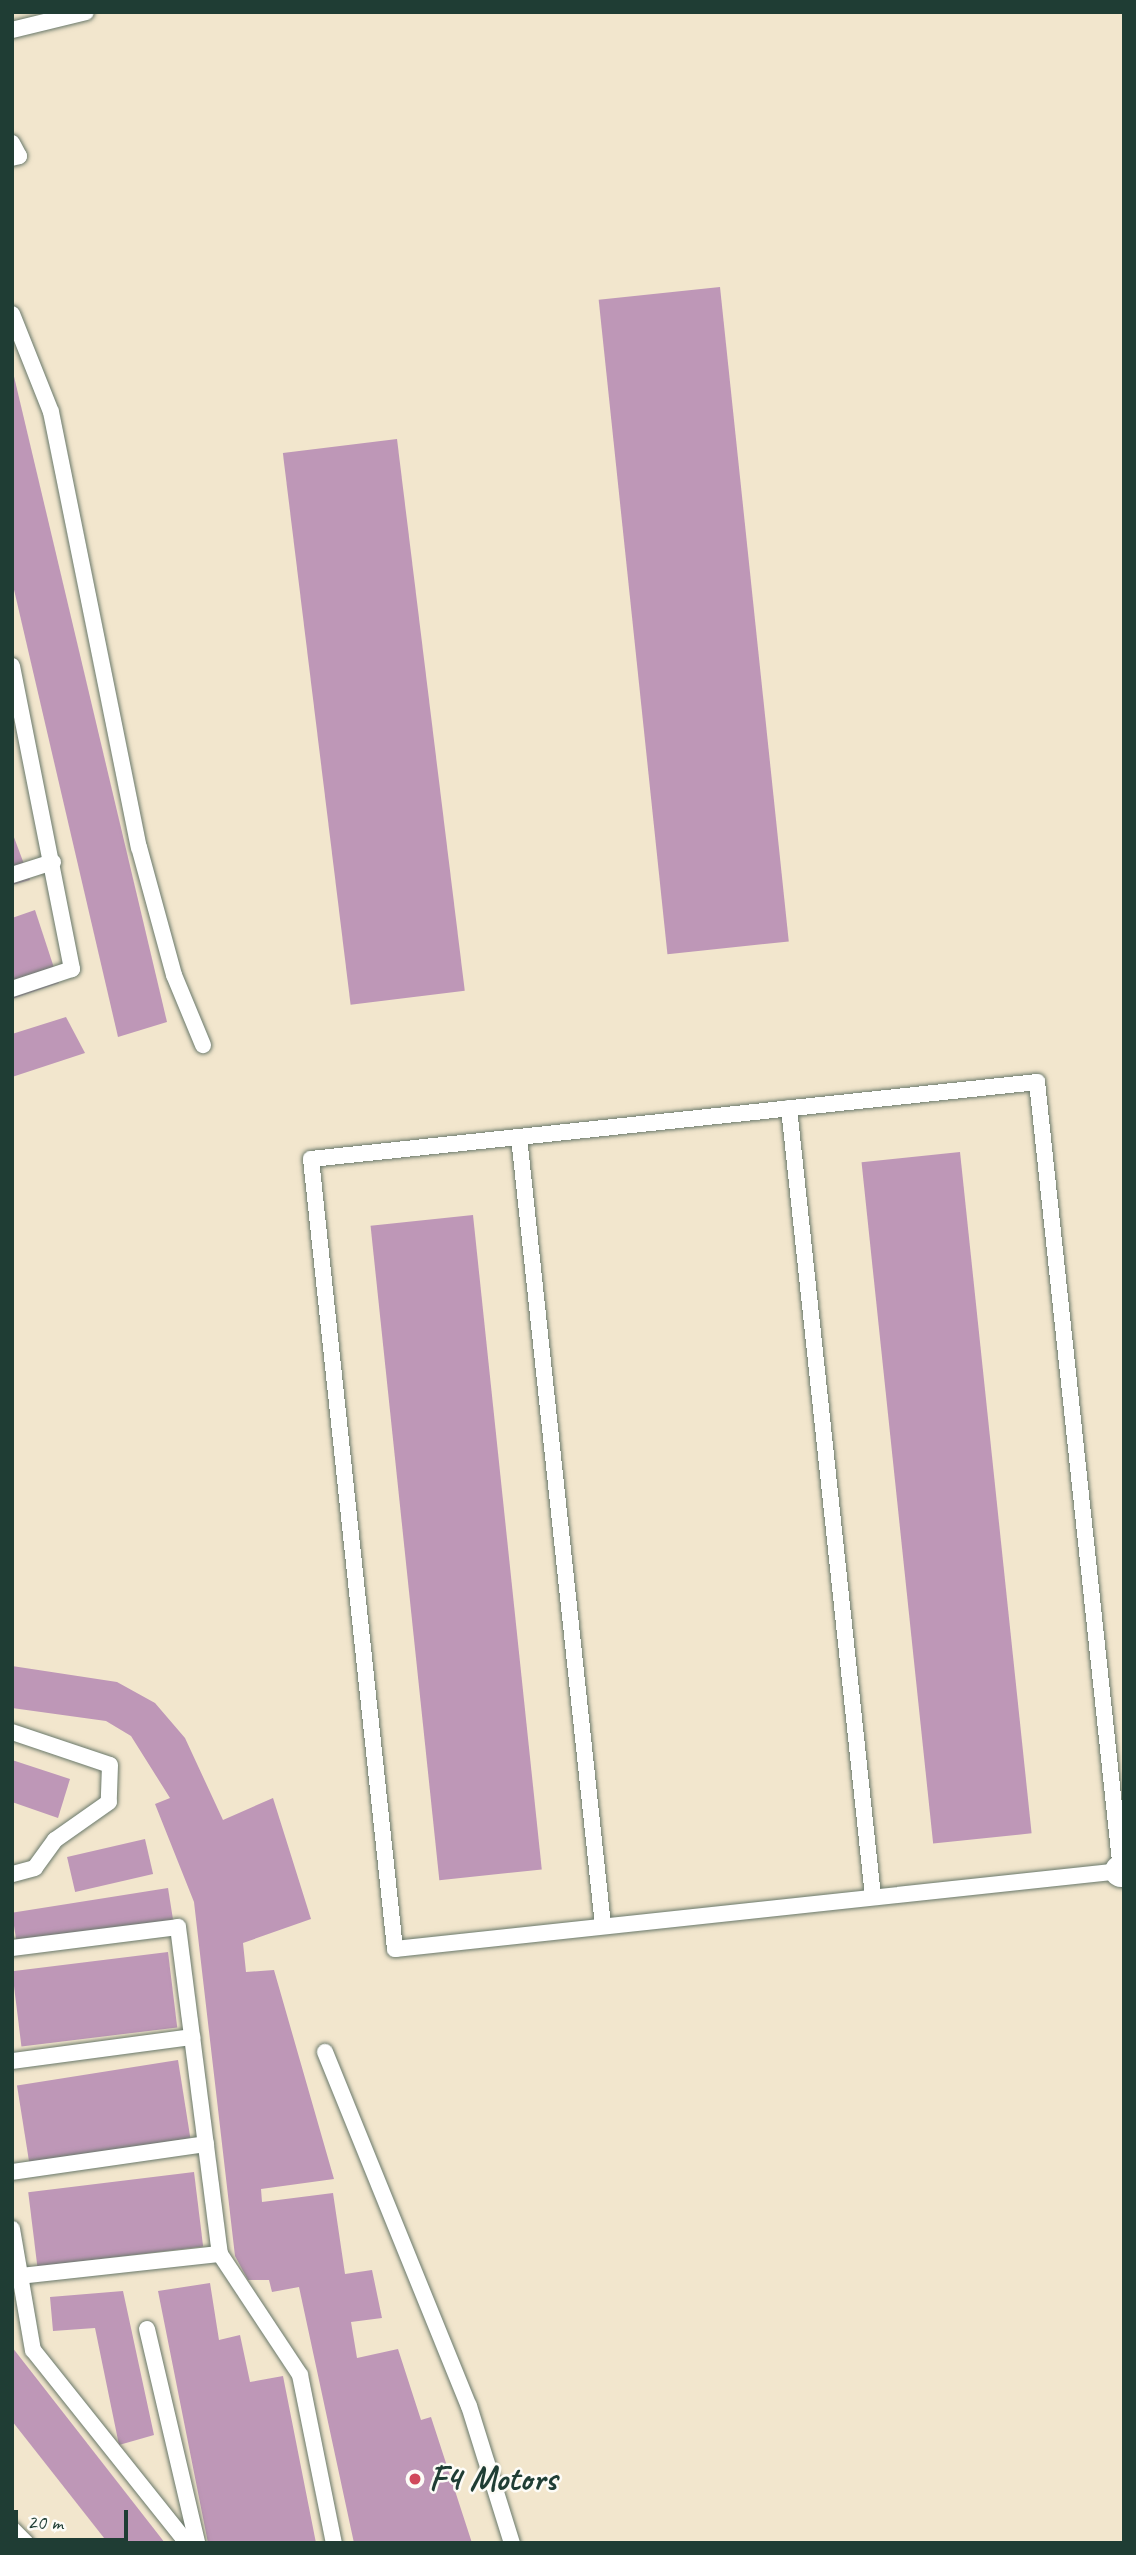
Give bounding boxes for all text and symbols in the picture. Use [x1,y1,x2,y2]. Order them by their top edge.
place label: F4 Motors [429,2458,557,2500]
marker: F4 Motors [407,2471,423,2487]
scale bar [18,2496,131,2540]
text: 20 m [27,2509,63,2535]

